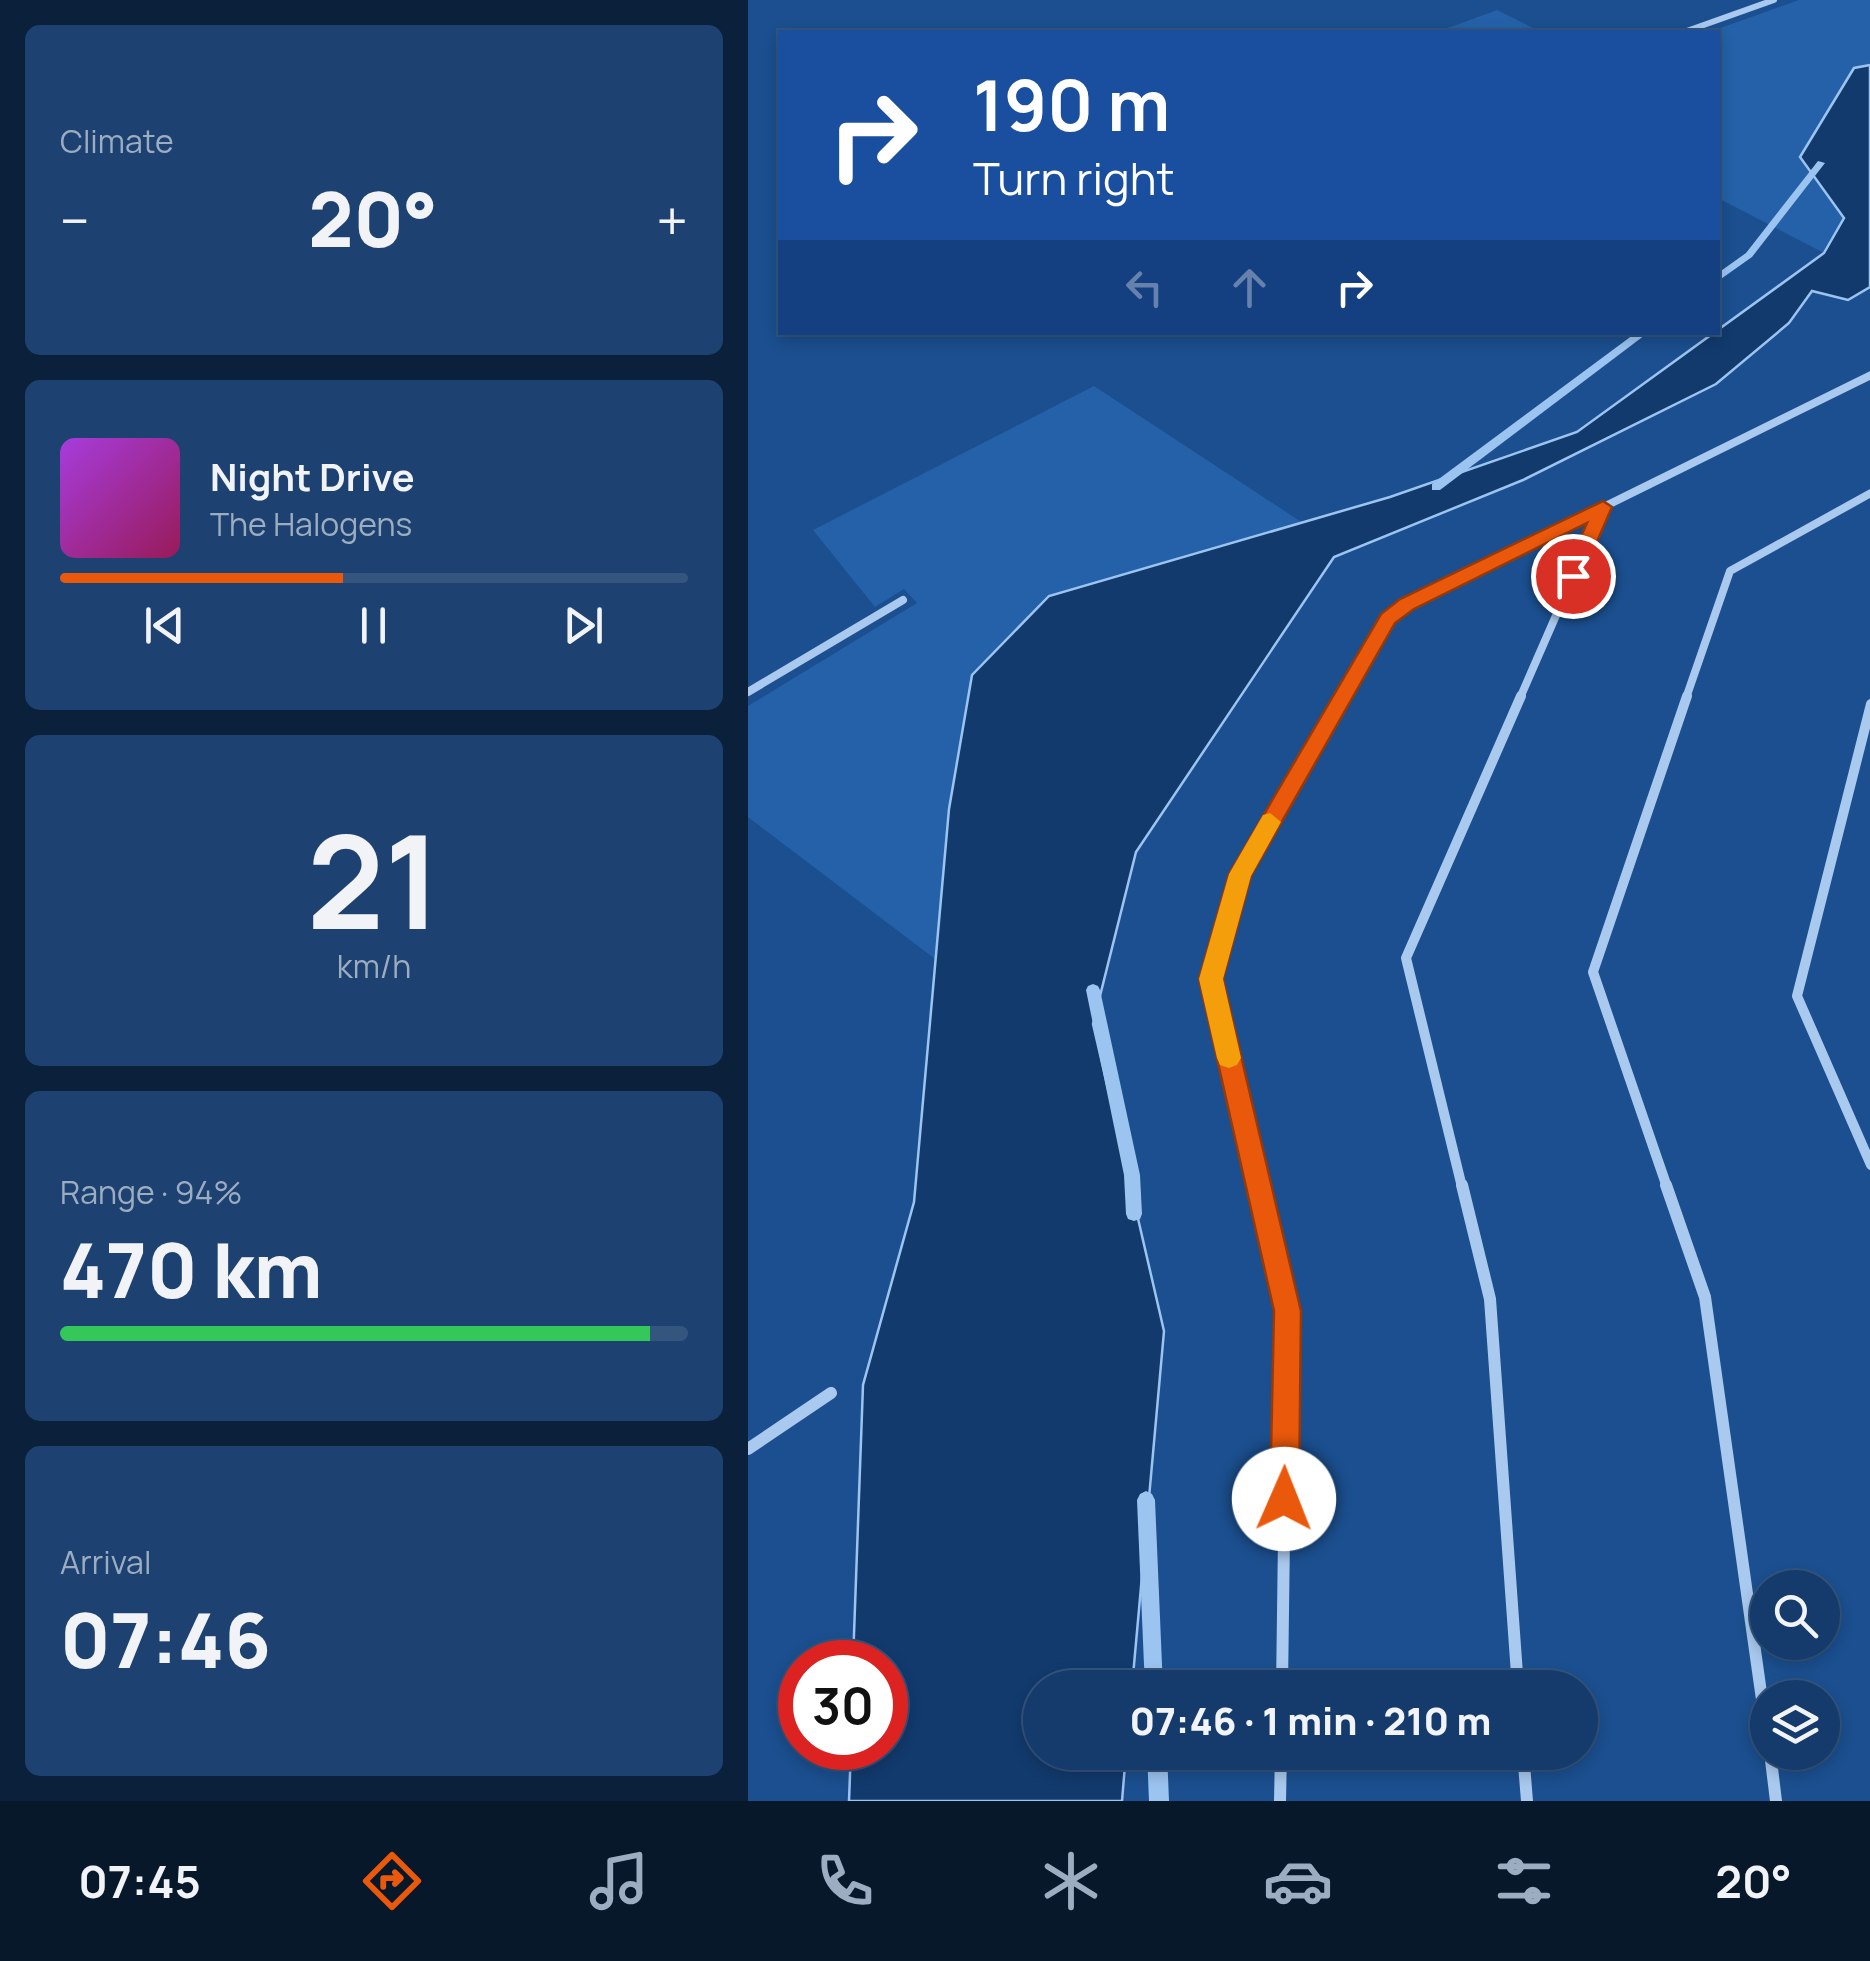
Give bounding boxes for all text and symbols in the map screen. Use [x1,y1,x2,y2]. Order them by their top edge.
text: 190 m [973,56,1170,152]
icon: right [808,70,938,200]
text: Climate [60,119,174,163]
text: Turn right [973,147,1174,209]
text: 20° [308,167,438,270]
text: − [60,182,90,258]
text: + [656,182,688,258]
icon: left [1117,260,1172,315]
icon: ahead [1222,260,1277,315]
icon: right [1327,260,1382,315]
text: Night Drive [210,450,415,502]
text: The Halogens [210,502,412,546]
pin [1531,534,1616,619]
icon: arrive [1546,549,1601,604]
icon: previous [137,598,192,653]
icon: pause [346,598,401,653]
icon: next [556,598,611,653]
text: 21 [307,790,441,968]
text: km/h [337,944,411,988]
text: Range · 94% [60,1170,242,1214]
text: 470 km [60,1218,323,1321]
position arrow [1232,1447,1336,1551]
text: Arrival [60,1540,151,1584]
map controls [1750,1570,1840,1770]
button: search [1750,1570,1840,1660]
text: 07:46 [60,1588,271,1691]
speed limit sign: 30 [778,1640,908,1770]
button: layers [1750,1680,1840,1770]
text: 07:46 · 1 min · 210 m [1130,1694,1491,1746]
icon: directions [357,1846,427,1916]
icon: music [584,1846,654,1916]
icon: phone [810,1846,880,1916]
icon: climate [1036,1846,1106,1916]
icon: car [1263,1846,1333,1916]
icon: filters [1489,1846,1559,1916]
text: 07:45 [78,1850,201,1912]
text: 20° [1715,1850,1792,1912]

